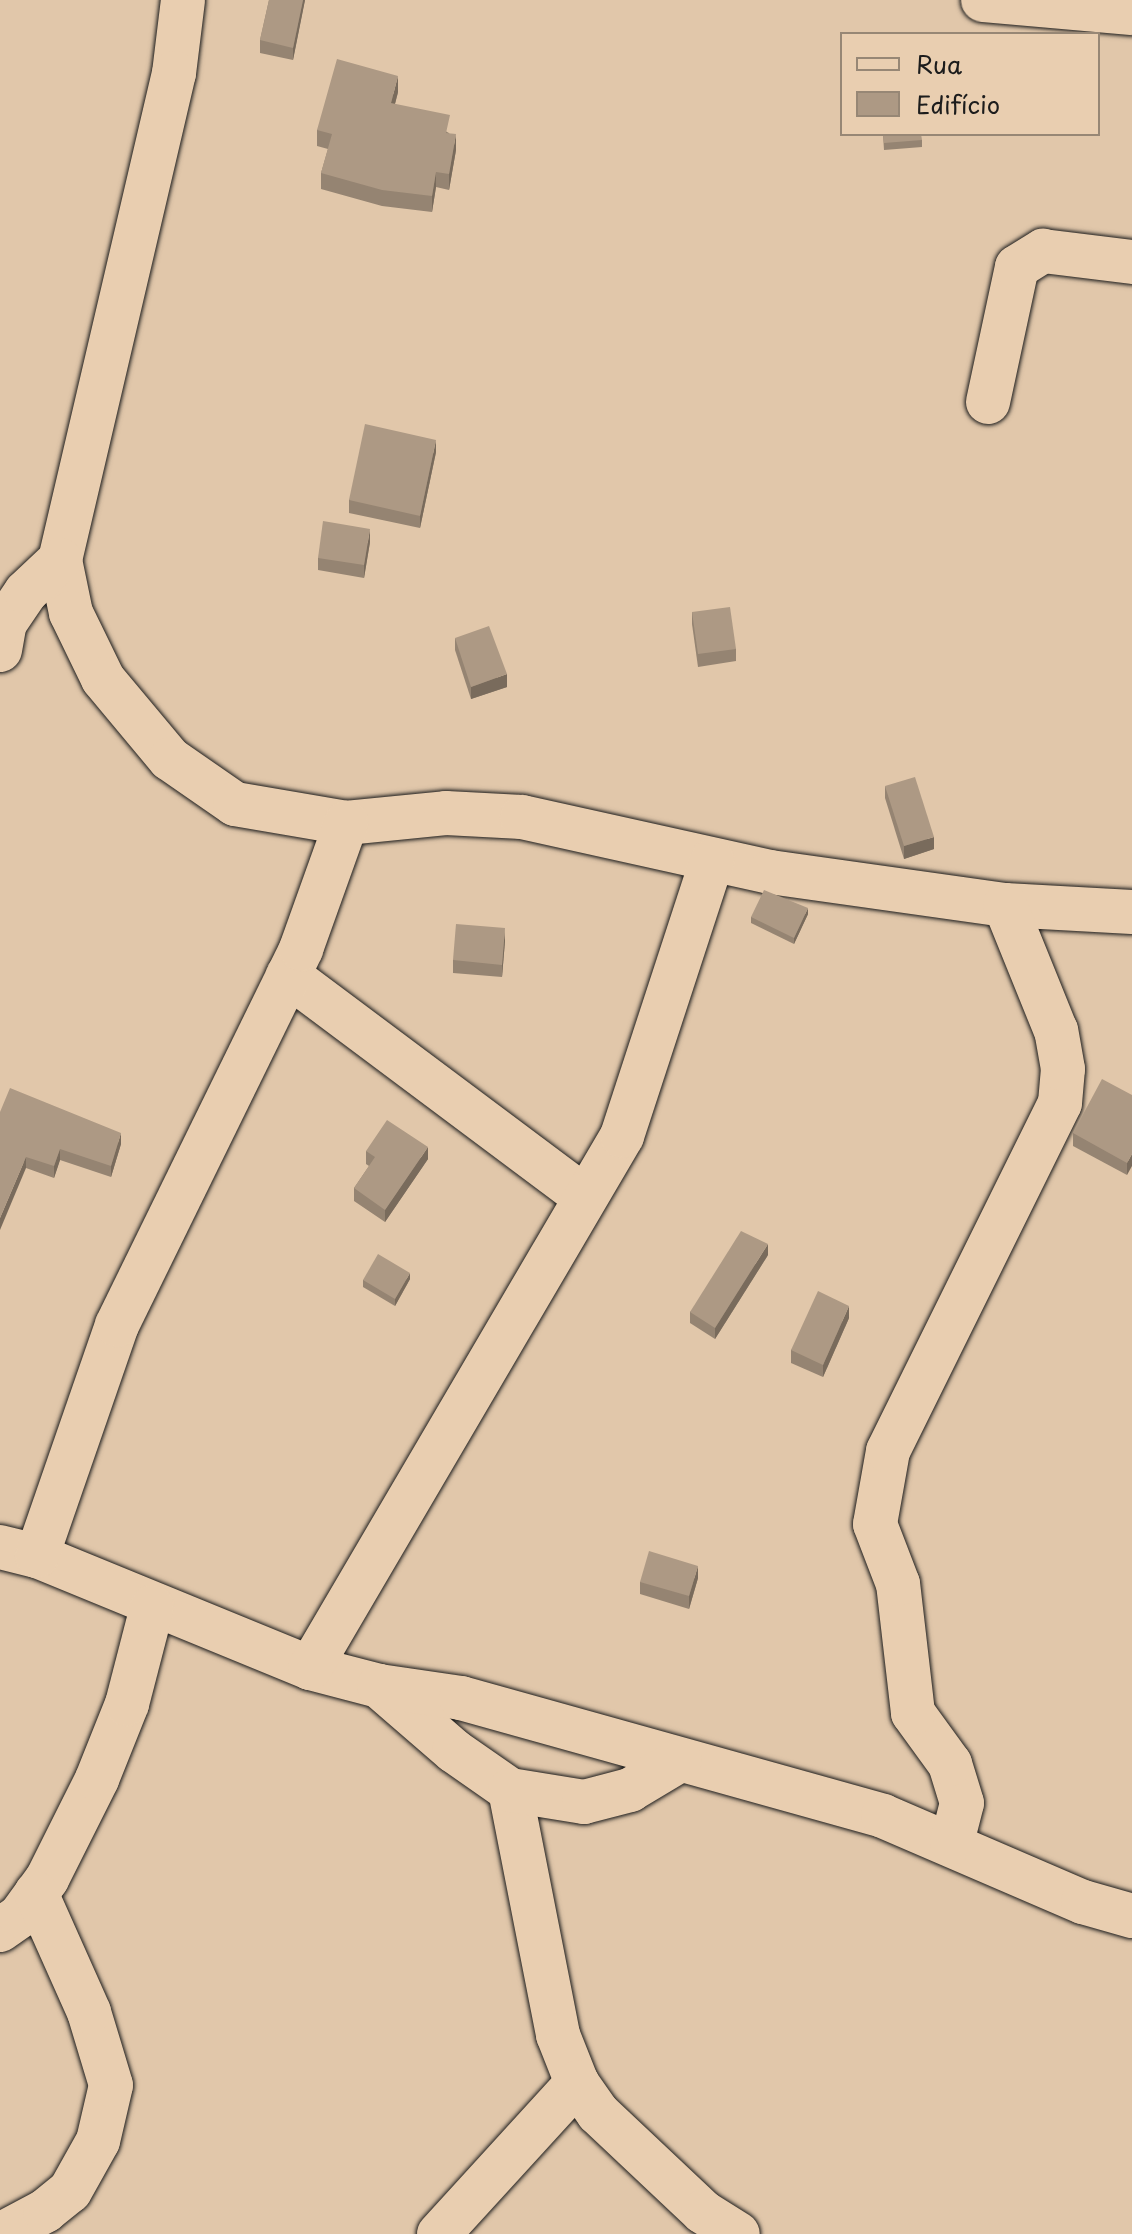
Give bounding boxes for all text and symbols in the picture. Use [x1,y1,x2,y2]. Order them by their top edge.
legend [840,32,1100,136]
text: Rua [916,46,962,82]
text: Edifício [916,86,1000,122]

